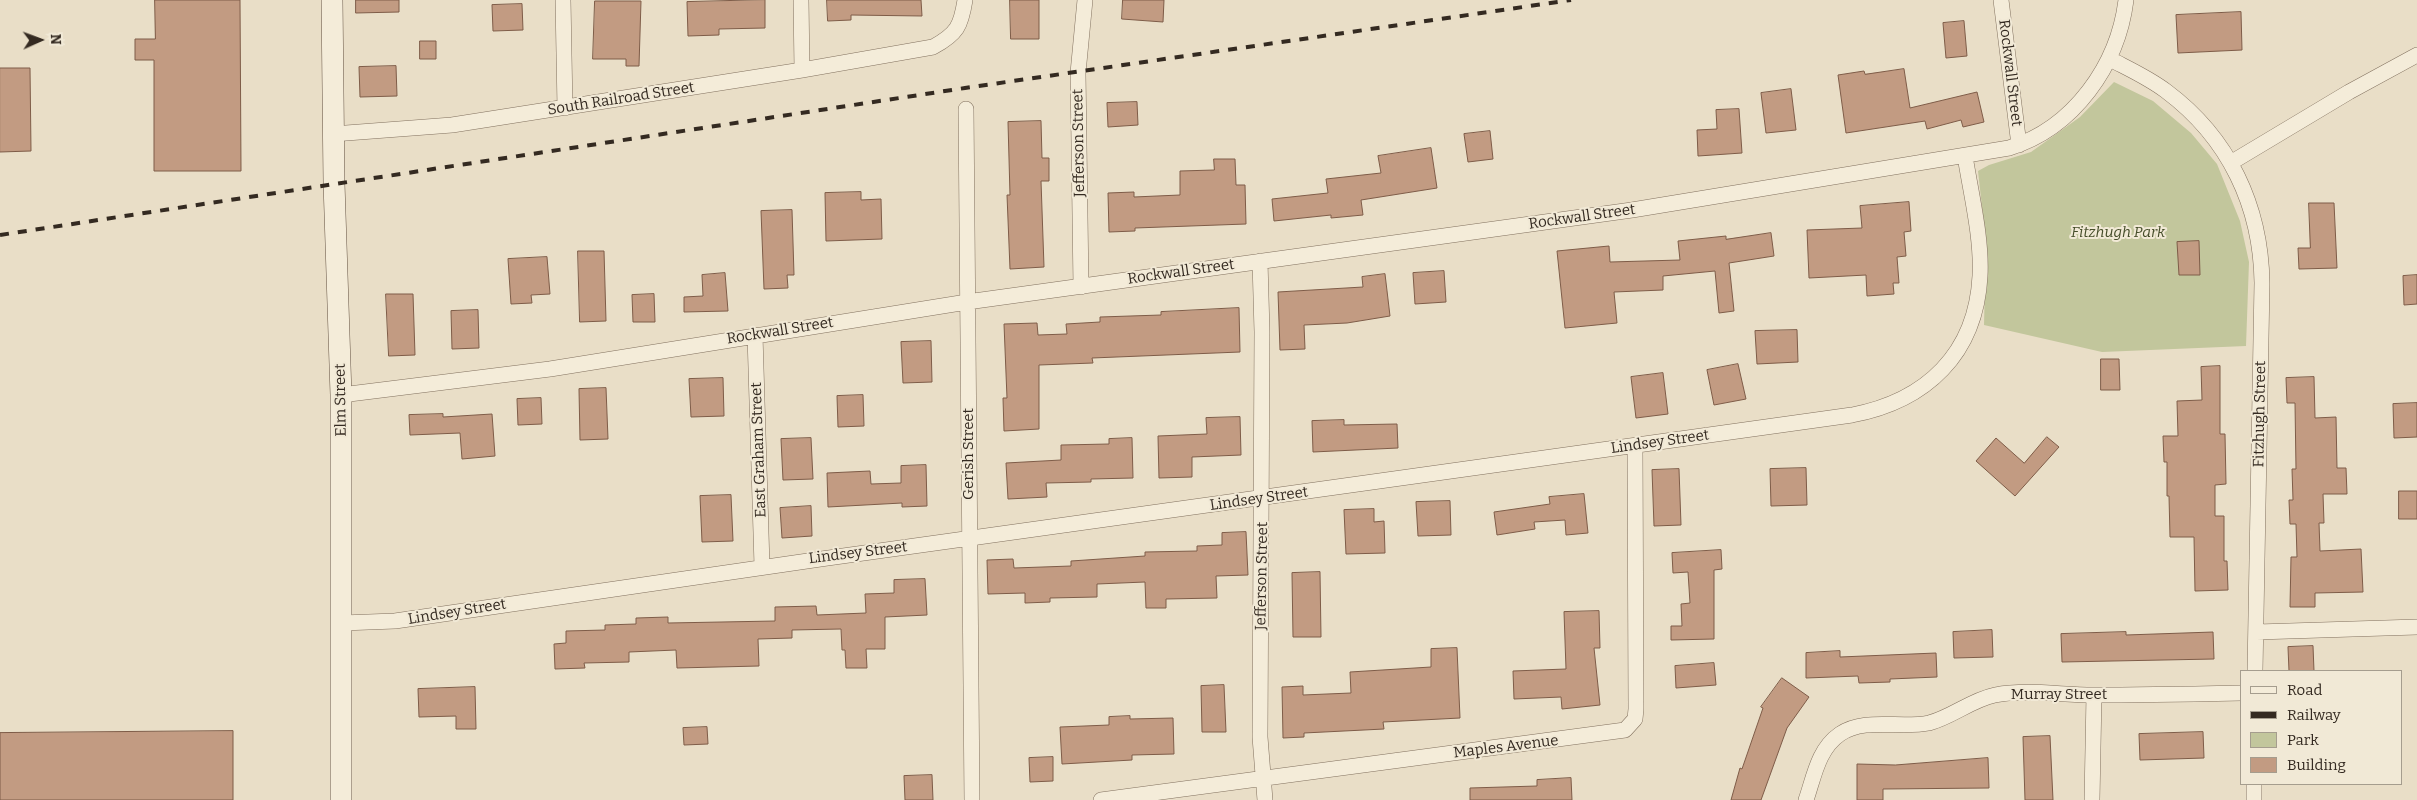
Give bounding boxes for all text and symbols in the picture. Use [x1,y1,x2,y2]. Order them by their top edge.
north arrow [15,15,65,65]
street label: Rockwall Street [1994,18,2026,128]
text: N [47,34,64,45]
street label: South Railroad Street [546,79,696,119]
street label: Jefferson Street [1069,89,1089,197]
street label: Rockwall Street [1527,201,1637,233]
park label: Fitzhugh Park [2071,224,2165,242]
street label: Rockwall Street [1126,256,1236,288]
street label: Rockwall Street [725,314,835,348]
street label: Fitzhugh Street [2250,360,2270,468]
street label: Elm Street [331,363,351,437]
street label: East Graham Street [748,382,770,518]
street label: Gerish Street [960,408,978,500]
street label: Lindsey Street [1610,426,1710,458]
street label: Lindsey Street [1209,483,1309,515]
street label: Jefferson Street [1252,522,1272,630]
street label: Lindsey Street [808,538,908,568]
street label: Lindsey Street [407,595,507,629]
legend [2240,670,2402,785]
text: Road [2287,681,2322,699]
street label: Murray Street [2011,686,2107,704]
text: Railway [2287,706,2341,724]
text: Park [2287,731,2319,749]
street label: Maples Avenue [1452,732,1560,762]
text: Building [2287,756,2346,774]

